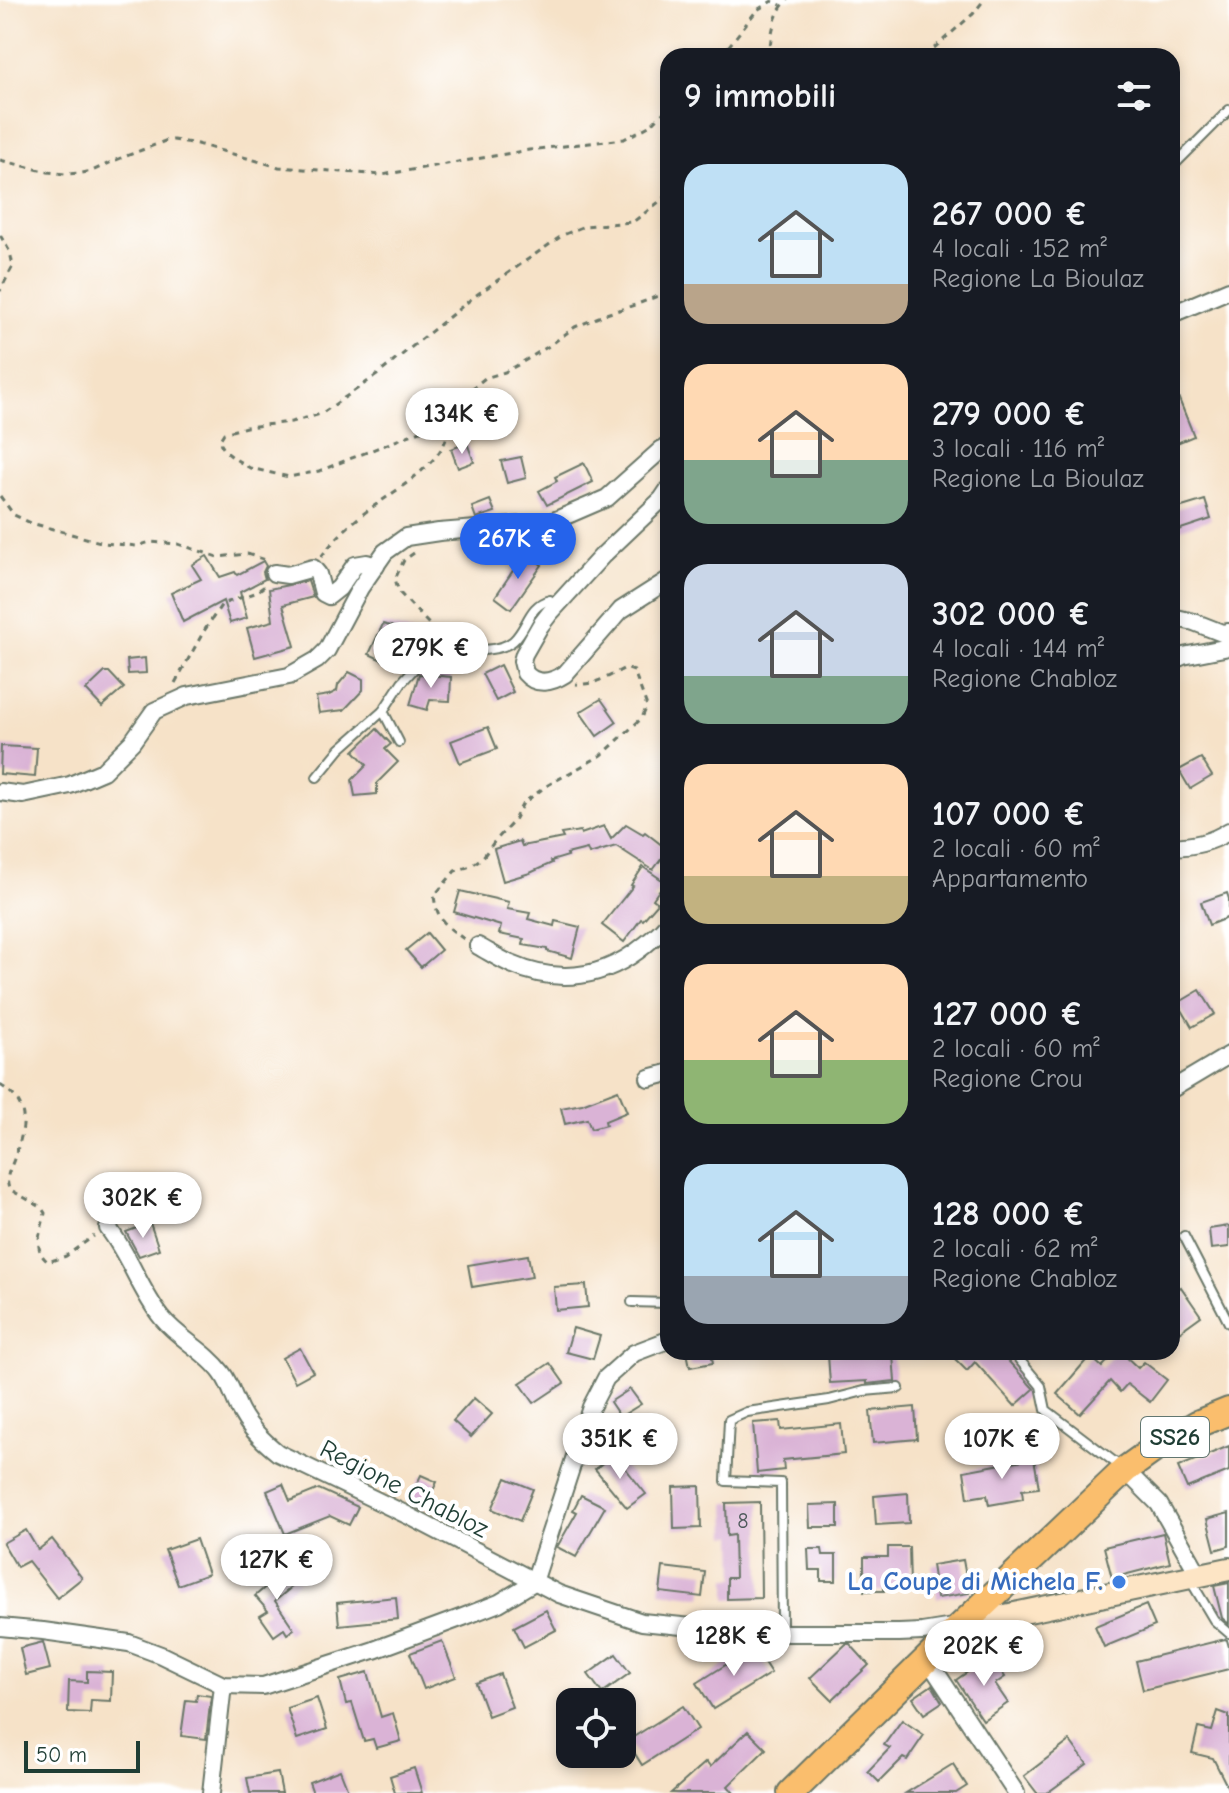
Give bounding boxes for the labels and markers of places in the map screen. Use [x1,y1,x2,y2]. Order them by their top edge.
pin: 134K € [397,388,527,456]
pin: 267K € [453,513,583,581]
pin: 279K € [366,622,496,690]
pin: 302K € [78,1172,208,1240]
pin: 351K € [555,1413,685,1481]
pin: 107K € [937,1413,1067,1481]
pin: 127K € [212,1534,342,1602]
place label: La Coupe di Michela F. [847,1567,1103,1597]
marker: La Coupe di Michela F. [1110,1573,1128,1591]
pin: 128K € [669,1610,799,1678]
pin: 202K € [919,1620,1049,1688]

